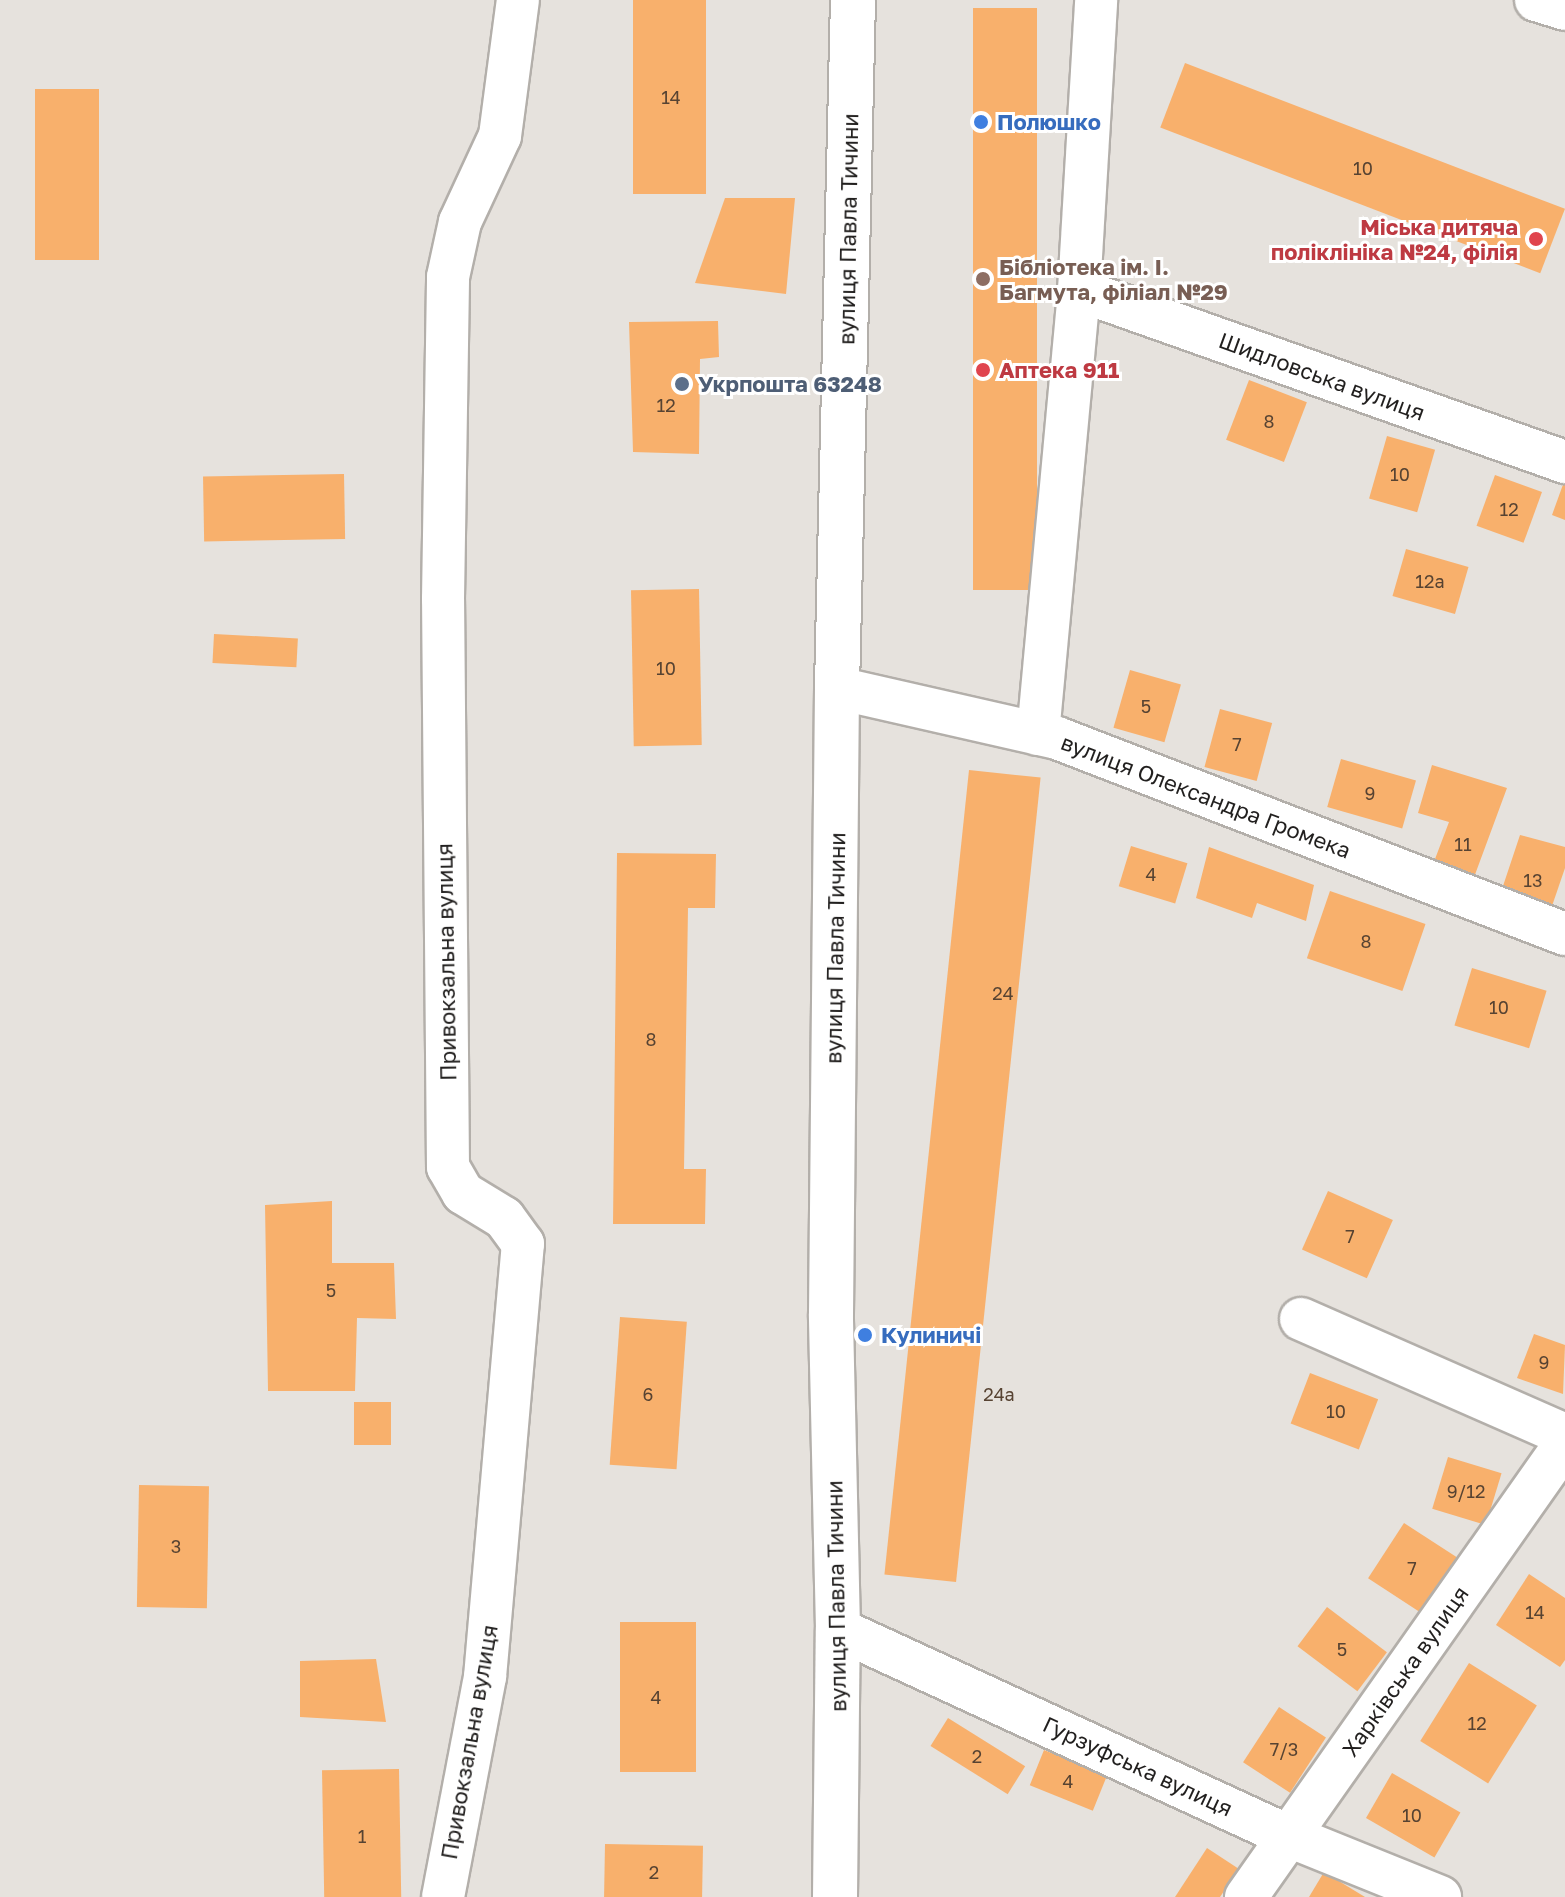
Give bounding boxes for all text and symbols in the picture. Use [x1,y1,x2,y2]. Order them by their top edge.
house number: 14 [661,86,681,108]
place label: Полюшко [997,109,1101,135]
street label: вулиця Павла Тичини [833,113,863,345]
marker: Полюшко [972,113,990,131]
house number: 10 [1353,157,1373,179]
place label: Міська дитяча поліклініка №24, філія [1271,213,1518,264]
marker: Міська дитяча поліклініка №24, філія [1525,228,1547,250]
place label: Бібліотека ім. І. Багмута, філіал №29 [999,253,1228,304]
marker: Бібліотека ім. І. Багмута, філіал №29 [974,270,992,288]
street label: Шидловська вулиця [1215,326,1429,426]
place label: Аптека 911 [999,357,1119,383]
marker: Аптека 911 [974,361,992,379]
place label: Укрпошта 63248 [698,371,882,397]
marker: Укрпошта 63248 [673,375,691,393]
house number: 12 [656,394,676,416]
house number: 8 [1264,410,1274,432]
house number: 10 [1390,463,1410,485]
house number: 12 [1499,498,1519,520]
house number: 12а [1415,570,1445,592]
house number: 10 [656,657,676,679]
house number: 5 [1141,695,1151,717]
street label: вулиця Олександра Громека [1057,728,1355,864]
house number: 7 [1232,733,1242,755]
house number: 9 [1365,782,1375,804]
street label: вулиця Павла Тичини [820,832,850,1064]
house number: 11 [1454,833,1472,855]
street label: Привокзальна вулиця [431,843,461,1081]
house number: 4 [1146,863,1156,885]
house number: 13 [1523,869,1543,891]
house number: 8 [1361,930,1371,952]
house number: 24 [992,982,1014,1004]
house number: 10 [1489,996,1509,1018]
house number: 8 [646,1028,656,1050]
house number: 7 [1345,1225,1355,1247]
house number: 5 [326,1279,336,1301]
place label: Кулиничі [881,1322,981,1348]
marker: Кулиничі [856,1326,874,1344]
house number: 9 [1539,1351,1549,1373]
house number: 6 [643,1383,653,1405]
house number: 24а [983,1383,1015,1405]
house number: 10 [1326,1400,1346,1422]
street label: вулиця Павла Тичини [821,1480,851,1712]
house number: 9/12 [1447,1480,1485,1502]
house number: 3 [171,1535,181,1557]
house number: 7 [1407,1557,1417,1579]
street label: Харківська вулиця [1336,1581,1474,1761]
house number: 14 [1525,1601,1545,1623]
street label: Привокзальна вулиця [435,1623,503,1861]
house number: 5 [1337,1638,1347,1660]
house number: 4 [651,1686,661,1708]
street label: Гурзуфська вулиця [1039,1710,1237,1822]
house number: 12 [1467,1712,1487,1734]
house number: 7/3 [1270,1738,1298,1760]
house number: 2 [972,1745,982,1767]
house number: 4 [1063,1770,1073,1792]
house number: 10 [1402,1804,1422,1826]
house number: 1 [358,1825,366,1847]
house number: 2 [649,1861,659,1883]

